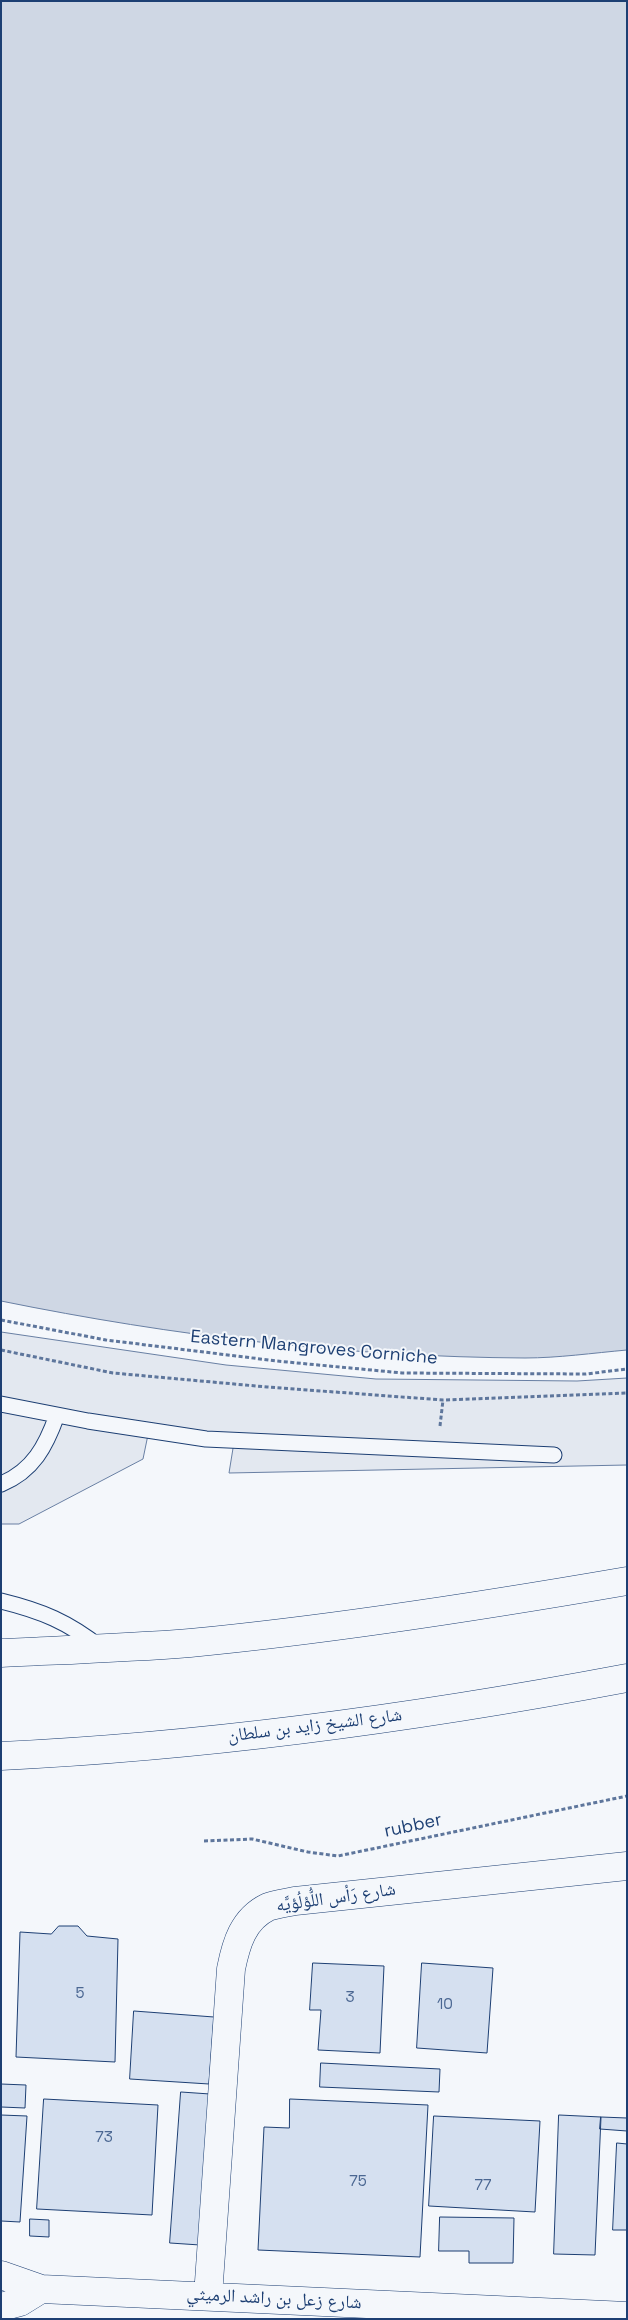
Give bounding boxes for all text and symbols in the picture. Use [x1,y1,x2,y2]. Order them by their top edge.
street label: Eastern Mangroves Corniche [190,1326,438,1370]
street label: شارع الشيخ زايد بن سلطان [227,1705,403,1747]
street label: rubber [382,1809,444,1843]
street label: شارع رَأس اللُّؤلُؤيَّه [275,1879,397,1917]
house number: 5 [76,1985,84,2003]
house number: 3 [345,1989,355,2007]
house number: 10 [437,1996,453,2014]
house number: 73 [95,2129,113,2147]
house number: 75 [349,2173,367,2191]
house number: 77 [475,2177,491,2195]
street label: شارع زعل بن راشد الرميثي [186,2284,362,2314]

